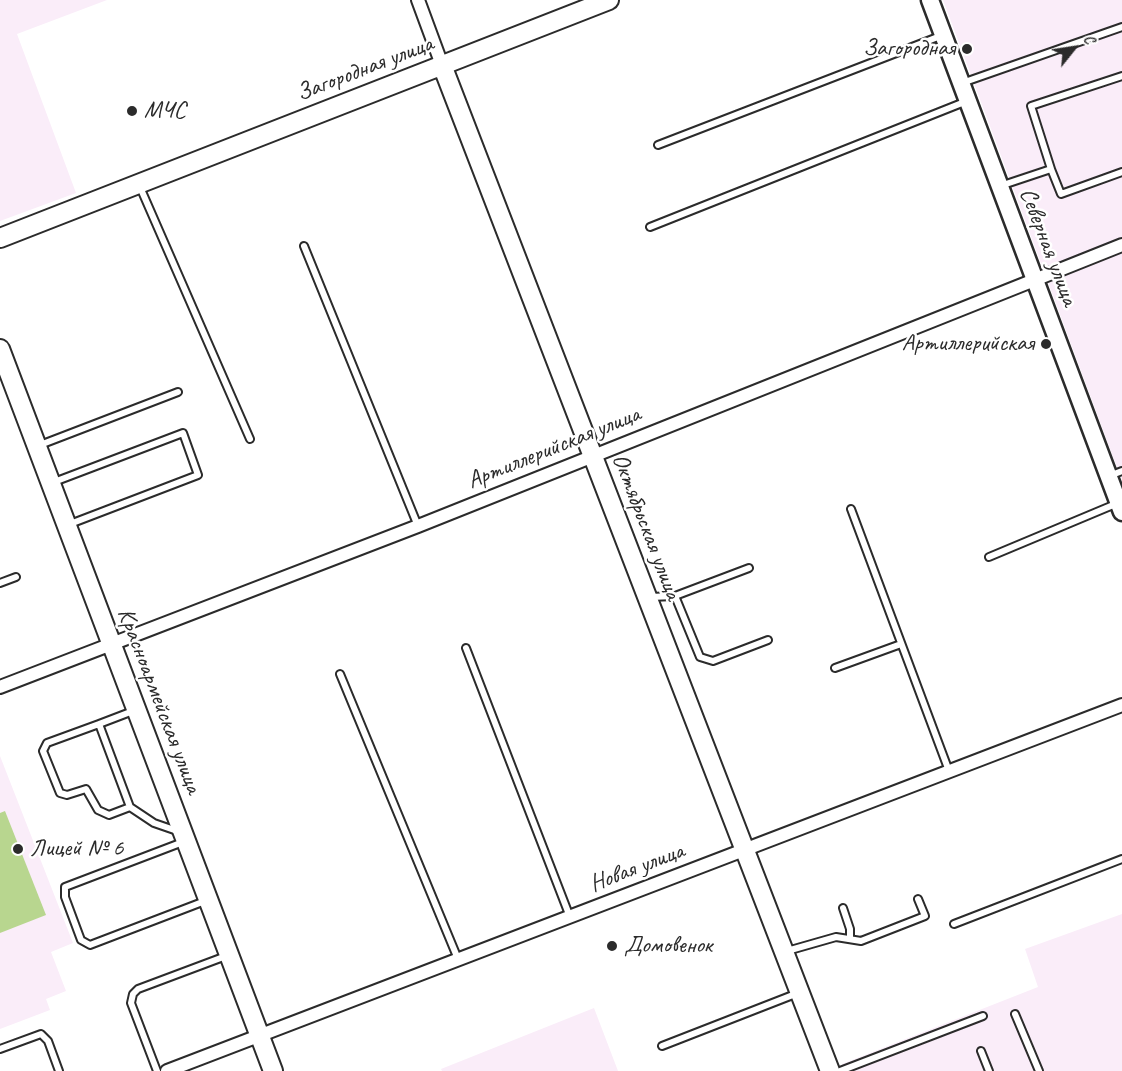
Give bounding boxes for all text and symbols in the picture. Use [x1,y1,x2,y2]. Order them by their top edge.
north arrow [1044,18,1104,78]
street label: Загородная улица [293,30,437,108]
text: С [1079,31,1100,47]
place label: Загородная [863,35,955,63]
marker: Загородная [960,42,974,56]
place label: МЧС [144,97,186,125]
marker: МЧС [125,104,139,118]
street label: Северная улица [1012,184,1084,310]
place label: Артиллерийская [902,330,1034,358]
marker: Артиллерийская [1039,337,1053,351]
street label: Артиллерийская улица [463,400,645,496]
street label: Октябрьская улица [605,450,687,604]
street label: Красноармейская улица [110,604,208,798]
place label: Лицей № 6 [30,835,123,863]
street label: Новая улица [586,837,688,899]
marker: Лицей № 6 [11,842,25,856]
place label: Домовенок [624,932,712,960]
marker: Домовенок [605,939,619,953]

